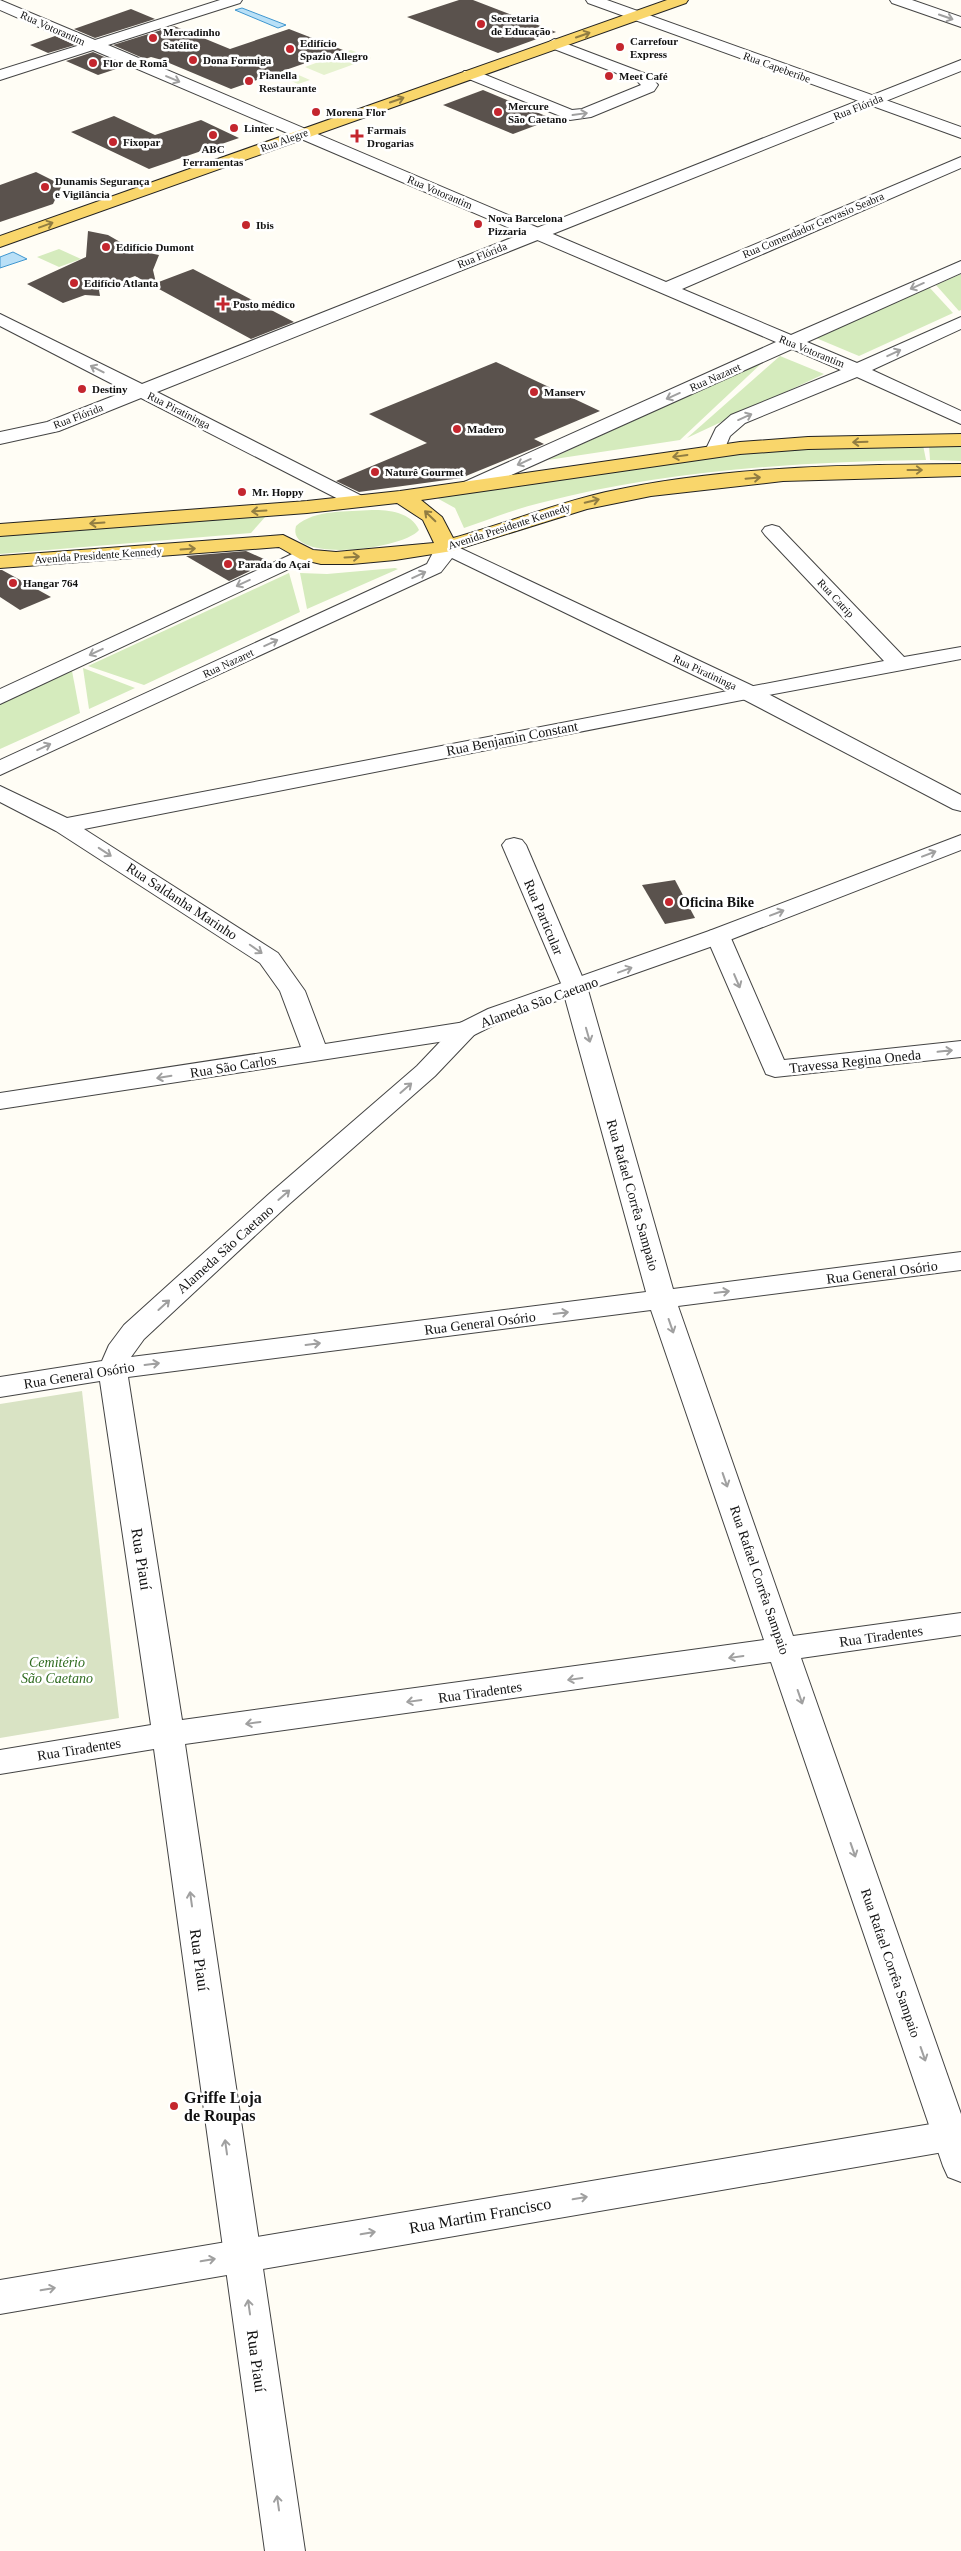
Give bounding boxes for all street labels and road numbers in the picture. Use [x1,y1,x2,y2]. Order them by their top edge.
street label: Rua Votorantim [19,8,88,48]
street label: Rua Capeberibe [742,49,812,85]
street label: Rua Flórida [832,92,885,122]
street label: Rua Alegre [259,126,310,154]
street label: Rua Votorantim [406,173,475,211]
street label: Rua Comendador Gervasio Seabra [740,190,886,260]
street label: Rua Flórida [456,240,509,270]
street label: Rua Votorantim [777,332,847,370]
street label: Rua Nazaret [688,360,742,394]
street label: Rua Piratininga [146,389,212,431]
street label: Rua Flórida [51,401,105,431]
street label: Avenida Presidente Kennedy [447,500,572,551]
street label: Avenida Presidente Kennedy [34,545,162,565]
street label: Rua Catrip [815,576,857,620]
street label: Rua Nazaret [201,646,255,680]
street label: Rua Piratininga [671,652,739,692]
street label: Rua Benjamin Constant [445,718,579,759]
street label: Rua Saldanha Marinho [124,860,240,943]
street label: Rua Particular [521,877,566,957]
street label: Alameda São Caetano [478,974,600,1031]
street label: Travessa Regina Oneda [788,1047,922,1076]
street label: Rua São Carlos [189,1052,277,1081]
street label: Rua Rafael Corrêa Sampaio [604,1118,661,1273]
street label: Alameda São Caetano [174,1202,277,1297]
street label: Rua General Osório [826,1258,939,1287]
street label: Rua General Osório [424,1309,537,1338]
street label: Rua General Osório [23,1359,136,1392]
street label: Rua Rafael Corrêa Sampaio [727,1504,792,1657]
street label: Rua Piauí [128,1527,155,1592]
street label: Rua Tiradentes [838,1623,924,1650]
street label: Rua Tiradentes [437,1679,523,1706]
street label: Rua Tiradentes [36,1735,122,1764]
street label: Rua Rafael Corrêa Sampaio [858,1887,923,2040]
street label: Rua Piauí [187,1928,212,1993]
street label: Rua Martim Francisco [408,2195,552,2236]
street label: Rua Piauí [244,2329,269,2394]

